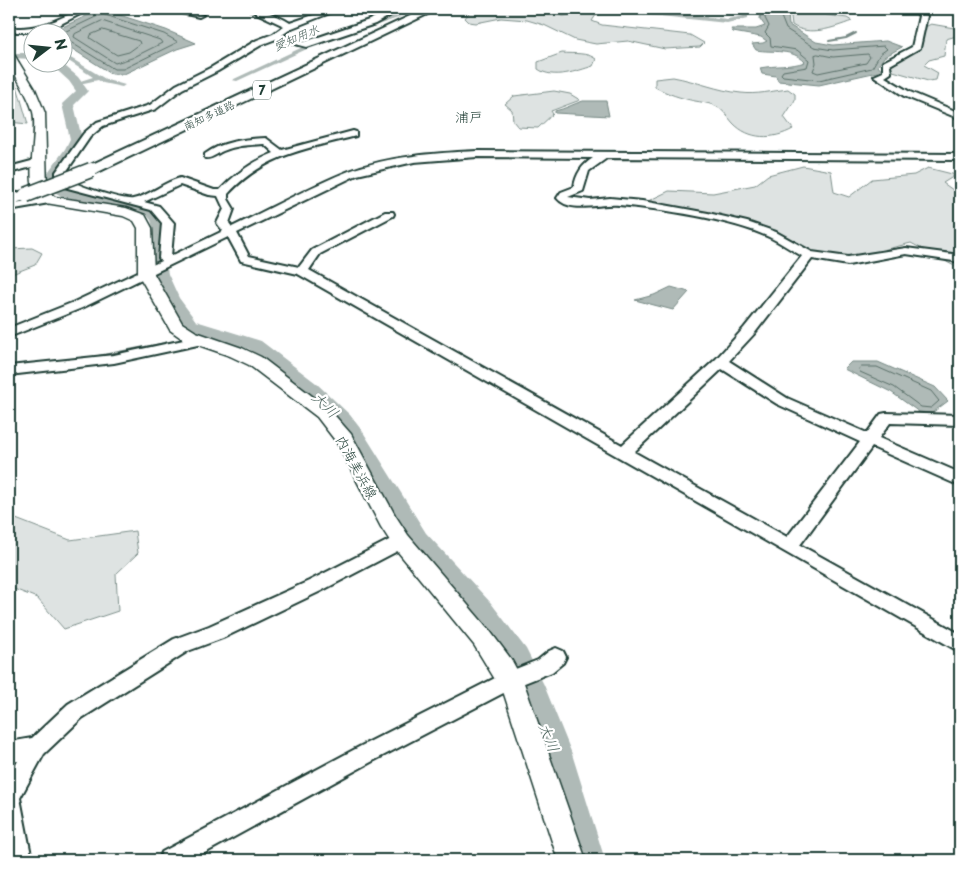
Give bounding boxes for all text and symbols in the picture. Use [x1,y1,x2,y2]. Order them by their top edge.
water label: 愛知用水 [270,19,322,55]
north arrow [22,22,72,72]
text: N [49,36,73,53]
road number: 7 [253,80,271,100]
street label: 南知多道路 [180,96,238,134]
district label: 浦戸 [455,106,483,127]
water label: 大川 [307,385,345,423]
street label: 内海美浜線 [331,431,383,503]
water label: 大川 [534,719,566,755]

